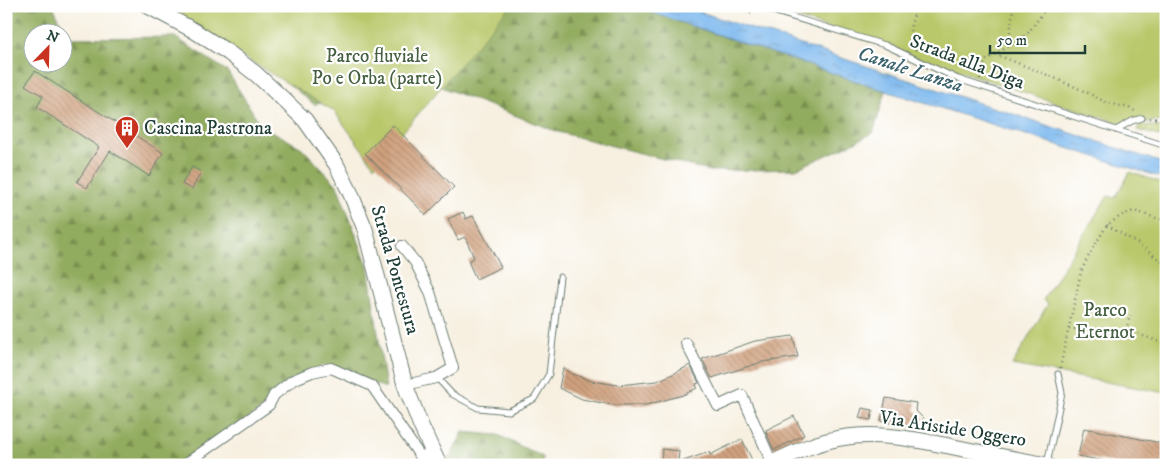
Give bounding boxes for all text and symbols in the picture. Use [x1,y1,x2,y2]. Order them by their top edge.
north arrow [22,22,72,72]
scale bar [990,22,1084,54]
text: N [44,26,62,48]
street label: Strada alla Diga [906,30,1028,94]
text: 50 m [997,31,1027,50]
water label: Canale Lanza [854,41,966,99]
park label: Parco fluviale Po e Orba (parte) [312,45,442,90]
building icon: Cascina Pastrona [114,115,140,149]
place label: Cascina Pastrona [144,117,272,140]
street label: Strada Pontestura [366,203,424,337]
park label: Parco Eternot [1075,299,1135,344]
street label: Via Aristide Oggero [877,406,1028,452]

